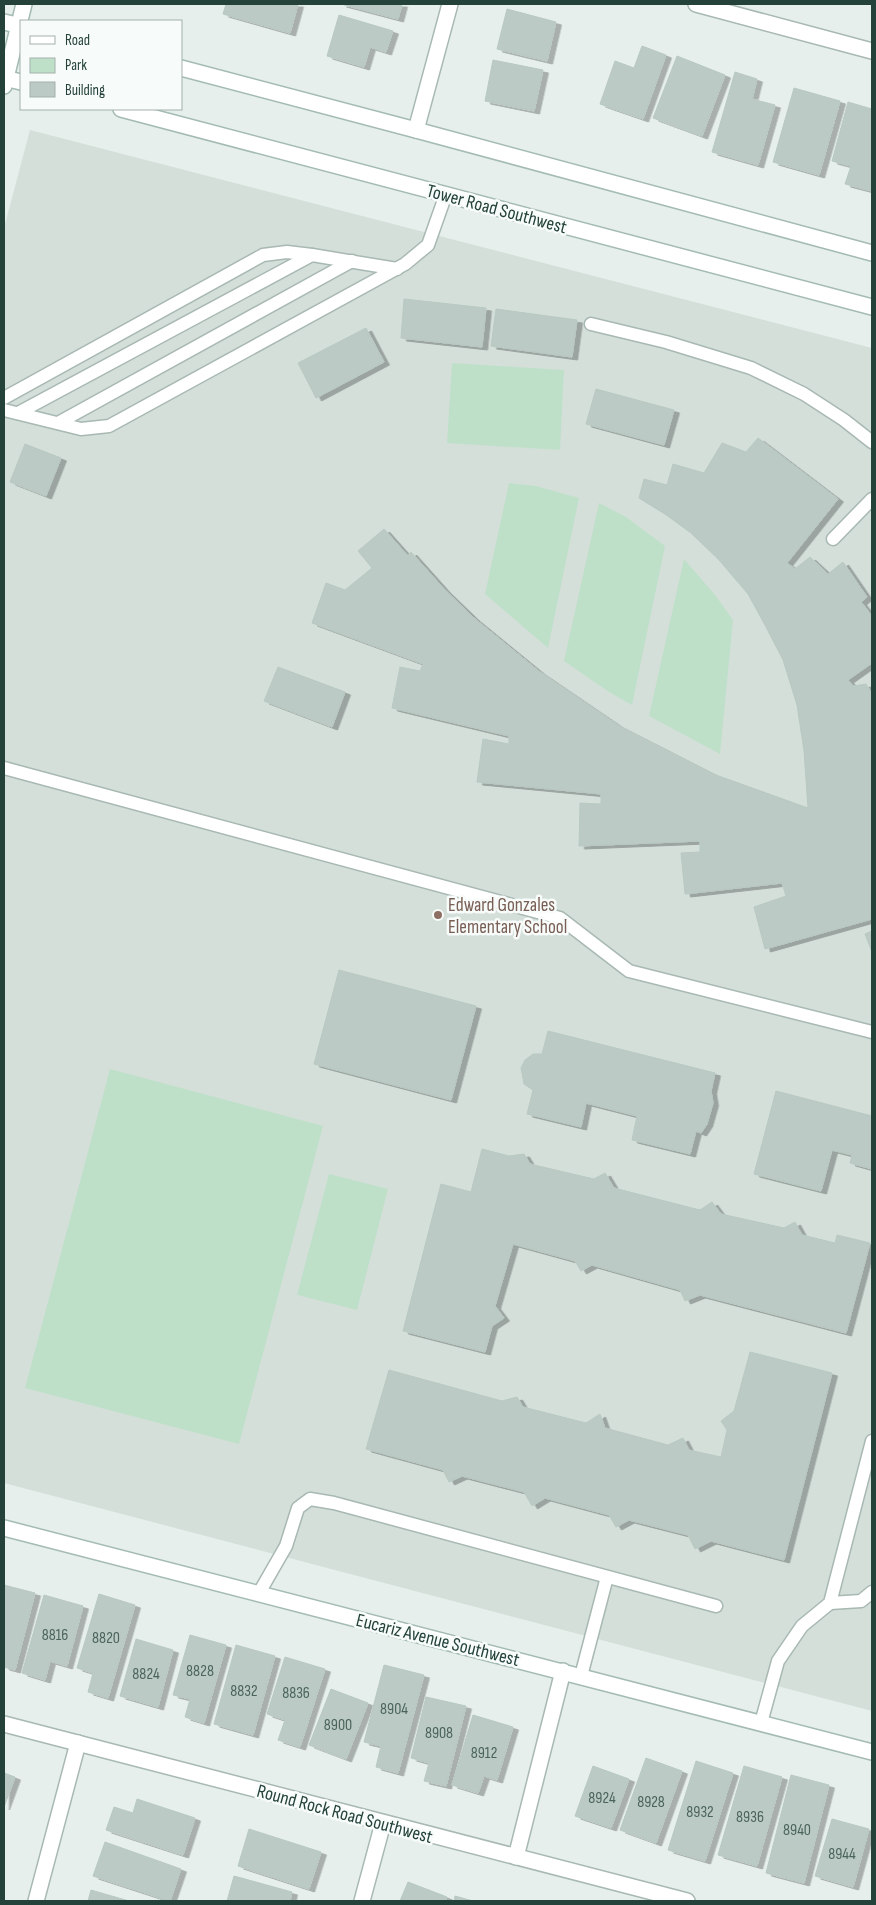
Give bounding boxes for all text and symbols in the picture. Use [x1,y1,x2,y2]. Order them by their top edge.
legend [20,20,182,110]
text: Road [65,31,90,50]
text: Park [65,56,87,75]
text: Building [65,81,105,100]
street label: Tower Road Southwest [424,180,570,239]
place label: Edward Gonzales Elementary School [448,894,567,939]
marker: Edward Gonzales Elementary School [432,909,444,921]
street label: Eucariz Avenue Southwest [354,1609,522,1672]
house number: 8816 [42,1626,68,1645]
house number: 8820 [92,1629,120,1648]
house number: 8828 [186,1662,214,1681]
house number: 8824 [132,1665,160,1684]
house number: 8832 [230,1682,258,1701]
house number: 8836 [282,1684,310,1703]
house number: 8904 [380,1700,408,1719]
house number: 8900 [324,1716,352,1735]
house number: 8908 [425,1724,453,1743]
house number: 8912 [471,1744,497,1763]
street label: Round Rock Road Southwest [254,1780,435,1849]
house number: 8924 [588,1789,616,1808]
house number: 8928 [637,1793,665,1812]
house number: 8932 [686,1803,714,1822]
house number: 8936 [736,1808,764,1827]
house number: 8940 [783,1821,811,1840]
house number: 8944 [828,1845,856,1864]

